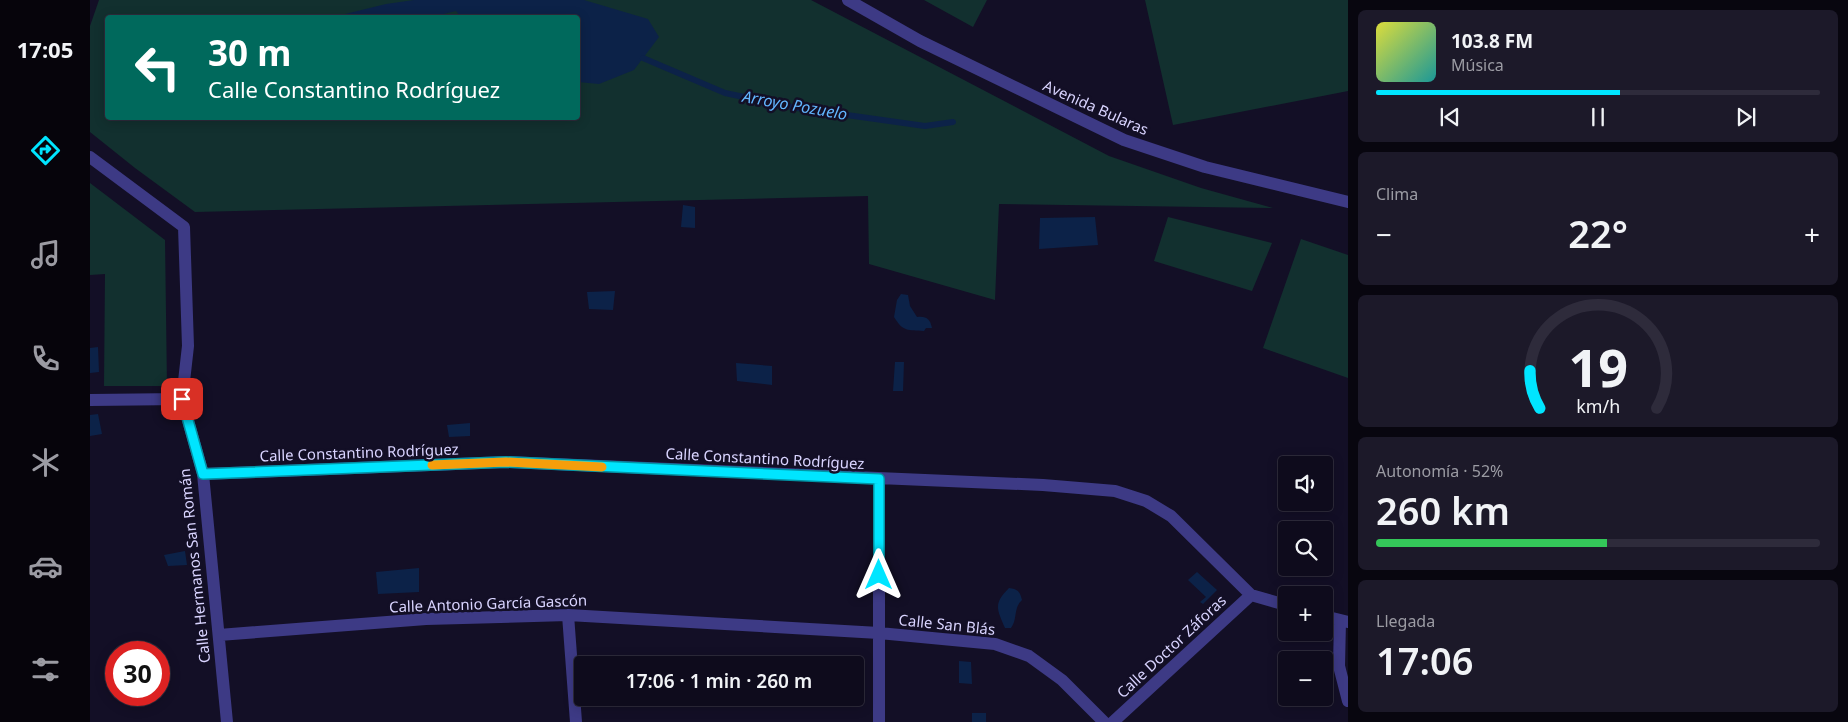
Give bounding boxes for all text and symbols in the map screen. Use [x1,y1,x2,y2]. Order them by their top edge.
text: 103.8 FM [1451,28,1533,54]
text: 30 m [208,29,291,76]
text: 17:05 [17,34,73,64]
icon: left [125,35,190,100]
text: Música [1451,54,1504,76]
text: Calle Constantino Rodríguez [208,74,500,104]
street label: Avenida Bularas [1040,75,1152,139]
water label: Arroyo Pozuelo [740,85,849,125]
icon: previous [1436,103,1464,131]
icon: pause [1584,103,1612,131]
icon: next [1732,103,1760,131]
icon: directions [28,133,63,168]
text: Clima [1376,183,1418,205]
text: 22° [1568,207,1628,259]
text: − [1376,215,1392,253]
text: + [1804,215,1820,253]
icon: music [28,237,63,272]
text: 19 [1568,331,1628,402]
icon: phone [28,341,63,376]
pin [161,378,203,420]
icon: arrive [168,385,196,413]
text: km/h [1576,394,1620,418]
street label: Calle Constantino Rodríguez [259,439,459,465]
street label: Calle Constantino Rodríguez [665,443,865,473]
icon: climate [28,445,63,480]
map controls [1278,456,1333,706]
button: sound [1278,456,1333,511]
text: Autonomía · 52% [1376,460,1503,482]
street label: Calle Hermanos San Román [174,468,214,664]
text: 260 km [1376,484,1510,536]
button: search [1278,521,1333,576]
position arrow [852,548,904,600]
icon: car [28,549,63,584]
button: + [1278,586,1333,641]
street label: Calle Antonio García Gascón [389,590,587,616]
street label: Calle Doctor Záforas [1112,590,1230,702]
street label: Calle San Blás [898,609,996,639]
text: Llegada [1376,610,1435,632]
text: 17:06 [1376,634,1473,686]
speed limit sign: 30 [105,641,170,706]
button: − [1278,651,1333,706]
icon: filters [28,652,63,687]
text: 17:06 · 1 min · 260 m [626,668,812,694]

